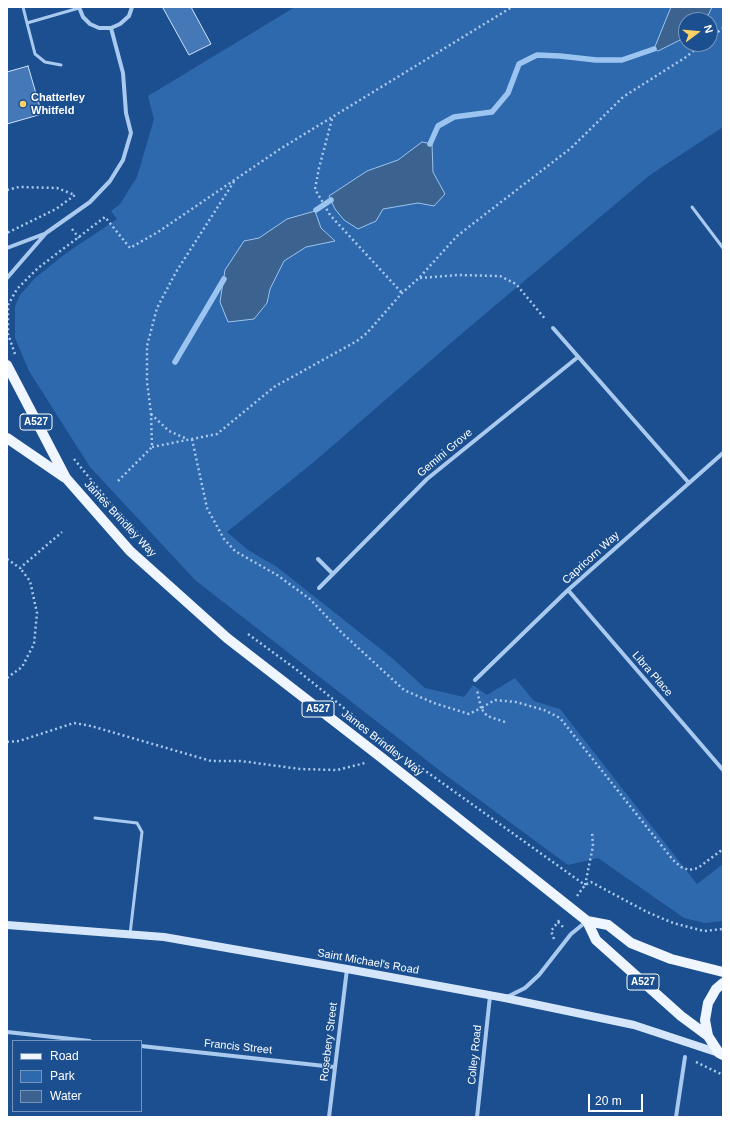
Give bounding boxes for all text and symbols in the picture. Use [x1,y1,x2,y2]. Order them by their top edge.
north arrow [678,12,718,52]
text: N [702,23,715,34]
place label: Chatterley Whitfeld [31,91,85,117]
marker: Chatterley Whitfeld [18,99,28,109]
road number: A527 [20,414,52,430]
street label: Gemini Grove [415,426,475,480]
street label: James Brindley Way [81,478,159,560]
street label: Capricorn Way [560,529,622,587]
street label: Libra Place [629,649,675,699]
road number: A527 [302,701,334,717]
street label: James Brindley Way [339,707,425,779]
street label: Saint Michael's Road [316,947,420,977]
road number: A527 [627,974,659,990]
street label: Rosebery Street [318,1002,340,1082]
street label: Colley Road [465,1025,485,1085]
street label: Francis Street [203,1037,273,1057]
legend [12,1040,142,1112]
text: Road [50,1049,79,1063]
text: Park [50,1069,75,1083]
scale bar [590,1086,645,1112]
text: Water [50,1089,82,1103]
text: 20 m [595,1094,622,1108]

